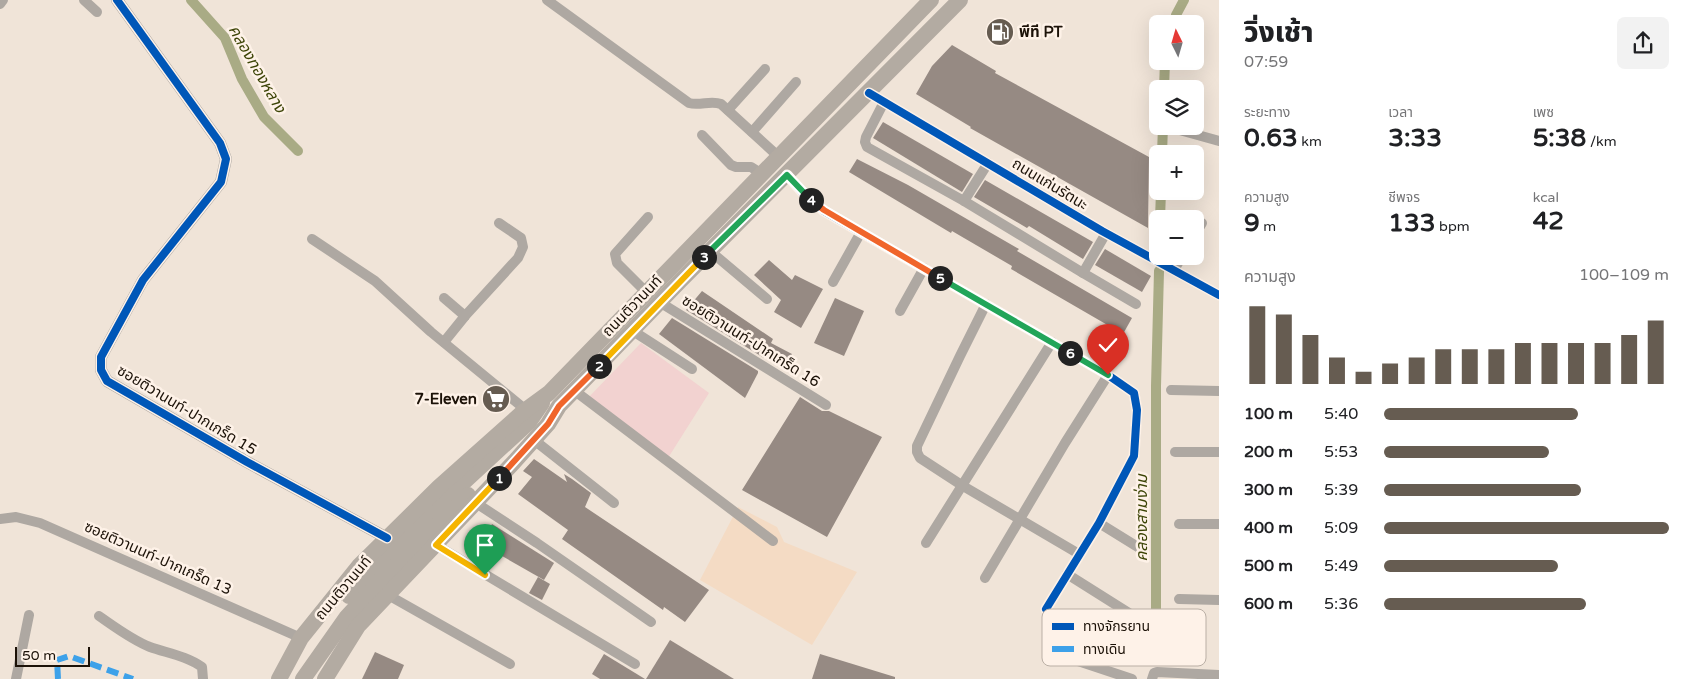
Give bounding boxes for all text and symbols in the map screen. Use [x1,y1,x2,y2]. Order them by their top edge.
north arrow [1149,15,1204,70]
map controls [1149,15,1204,265]
text: วิ่งเช้า [1244,16,1313,50]
fuel station icon: พีที PT [985,17,1015,47]
button: share [1617,17,1669,69]
water label: คลองทองหลาง [224,22,291,118]
place label: พีที PT [1019,23,1064,41]
text: 07:59 [1244,52,1288,72]
button: layers [1149,80,1204,135]
text: ระยะทาง [1244,104,1290,121]
text: เวลา [1388,104,1413,121]
text: เพซ [1533,104,1554,121]
text: 0.63 [1244,123,1298,153]
text: 3:33 [1388,123,1442,153]
text: 5:38 [1533,123,1586,153]
text: km [1298,133,1322,150]
text: /km [1586,133,1617,150]
button: + [1149,145,1204,200]
street label: ถนนแก่นรัตนะ [1009,154,1091,214]
pin: 4 [798,188,824,212]
text: ความสูง [1244,189,1289,206]
text: ชีพจร [1388,189,1420,206]
text: kcal [1533,189,1559,206]
text: 4 [807,192,816,209]
text: 42 [1533,206,1564,236]
text: 9 [1244,208,1260,238]
text: 133 [1388,208,1435,238]
button: − [1149,210,1204,265]
text: m [1260,218,1276,235]
text: bpm [1435,218,1470,235]
pin: 3 [692,244,716,270]
text: 3 [700,249,709,266]
text: 100–109 m [1579,265,1669,285]
pin: 5 [928,266,952,290]
text: ความสูง [1244,267,1296,287]
text: 5 [936,270,945,287]
street label: ถนนติวานนท์ [598,272,666,340]
street label: ซอยติวานนท์-ปากเกร็ด 16 [679,291,823,391]
pin [1087,324,1129,375]
icon: check [1094,331,1122,359]
pin: 6 [1058,340,1082,366]
text: 6 [1066,345,1075,362]
pin: 2 [586,354,612,378]
text: 2 [595,358,604,375]
street label: ซอยติวานนท์-ปากเกร็ด 15 [114,361,260,459]
supermarket icon: 7-Eleven [481,384,511,414]
place label: 7-Eleven [415,390,477,408]
text: 100 m [1244,404,1293,424]
text: 5:40 [1324,404,1358,424]
text: 200 m [1244,442,1293,462]
text: 5:53 [1324,442,1358,462]
pin: 1 [486,466,512,490]
text: 1 [495,470,504,487]
water label: คลองสามง่าม [1132,473,1152,562]
text: 300 m [1244,480,1293,500]
text: 5:39 [1324,480,1358,500]
street label: ซอยติวานนท์-ปากเกร็ด 13 [82,517,234,599]
text: 400 m [1244,518,1293,538]
text: 5:09 [1324,518,1358,538]
pin [464,524,506,575]
icon: arrive [471,531,499,559]
street label: ถนนติวานนท์ [311,552,375,624]
text: 500 m [1244,556,1293,576]
text: 5:49 [1324,556,1358,576]
text: 600 m [1244,594,1293,614]
text: 5:36 [1324,594,1358,614]
legend [1042,609,1206,666]
text: ทางจักรยาน [1083,618,1150,635]
text: ทางเดิน [1083,641,1126,658]
scale bar [15,644,90,667]
text: 50 m [22,647,56,664]

